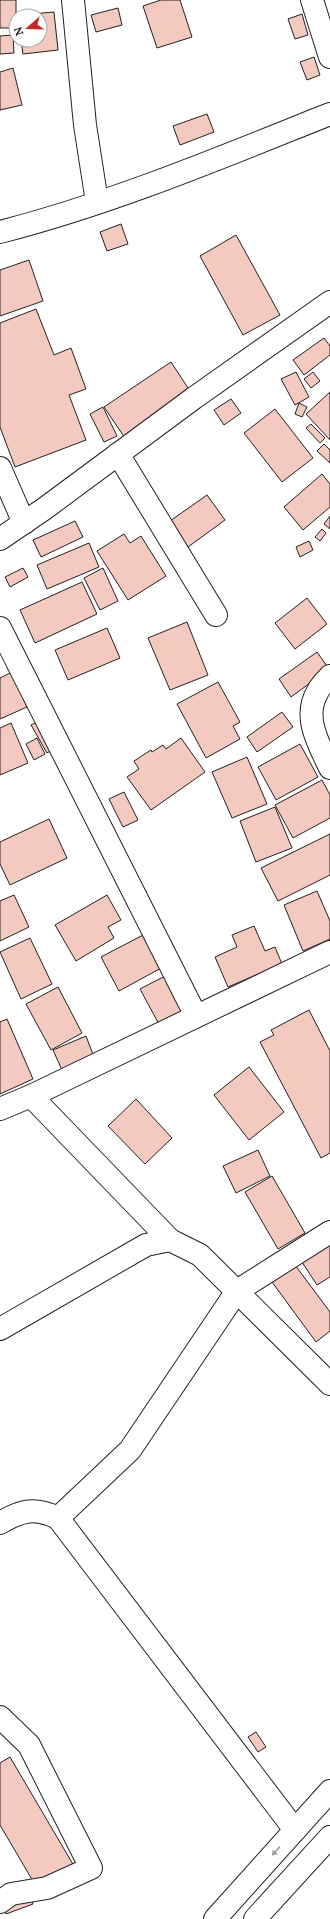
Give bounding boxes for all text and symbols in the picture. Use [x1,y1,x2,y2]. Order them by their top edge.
north arrow [8,8,48,48]
text: N [10,25,27,38]
one-way arrow [271,1846,280,1857]

